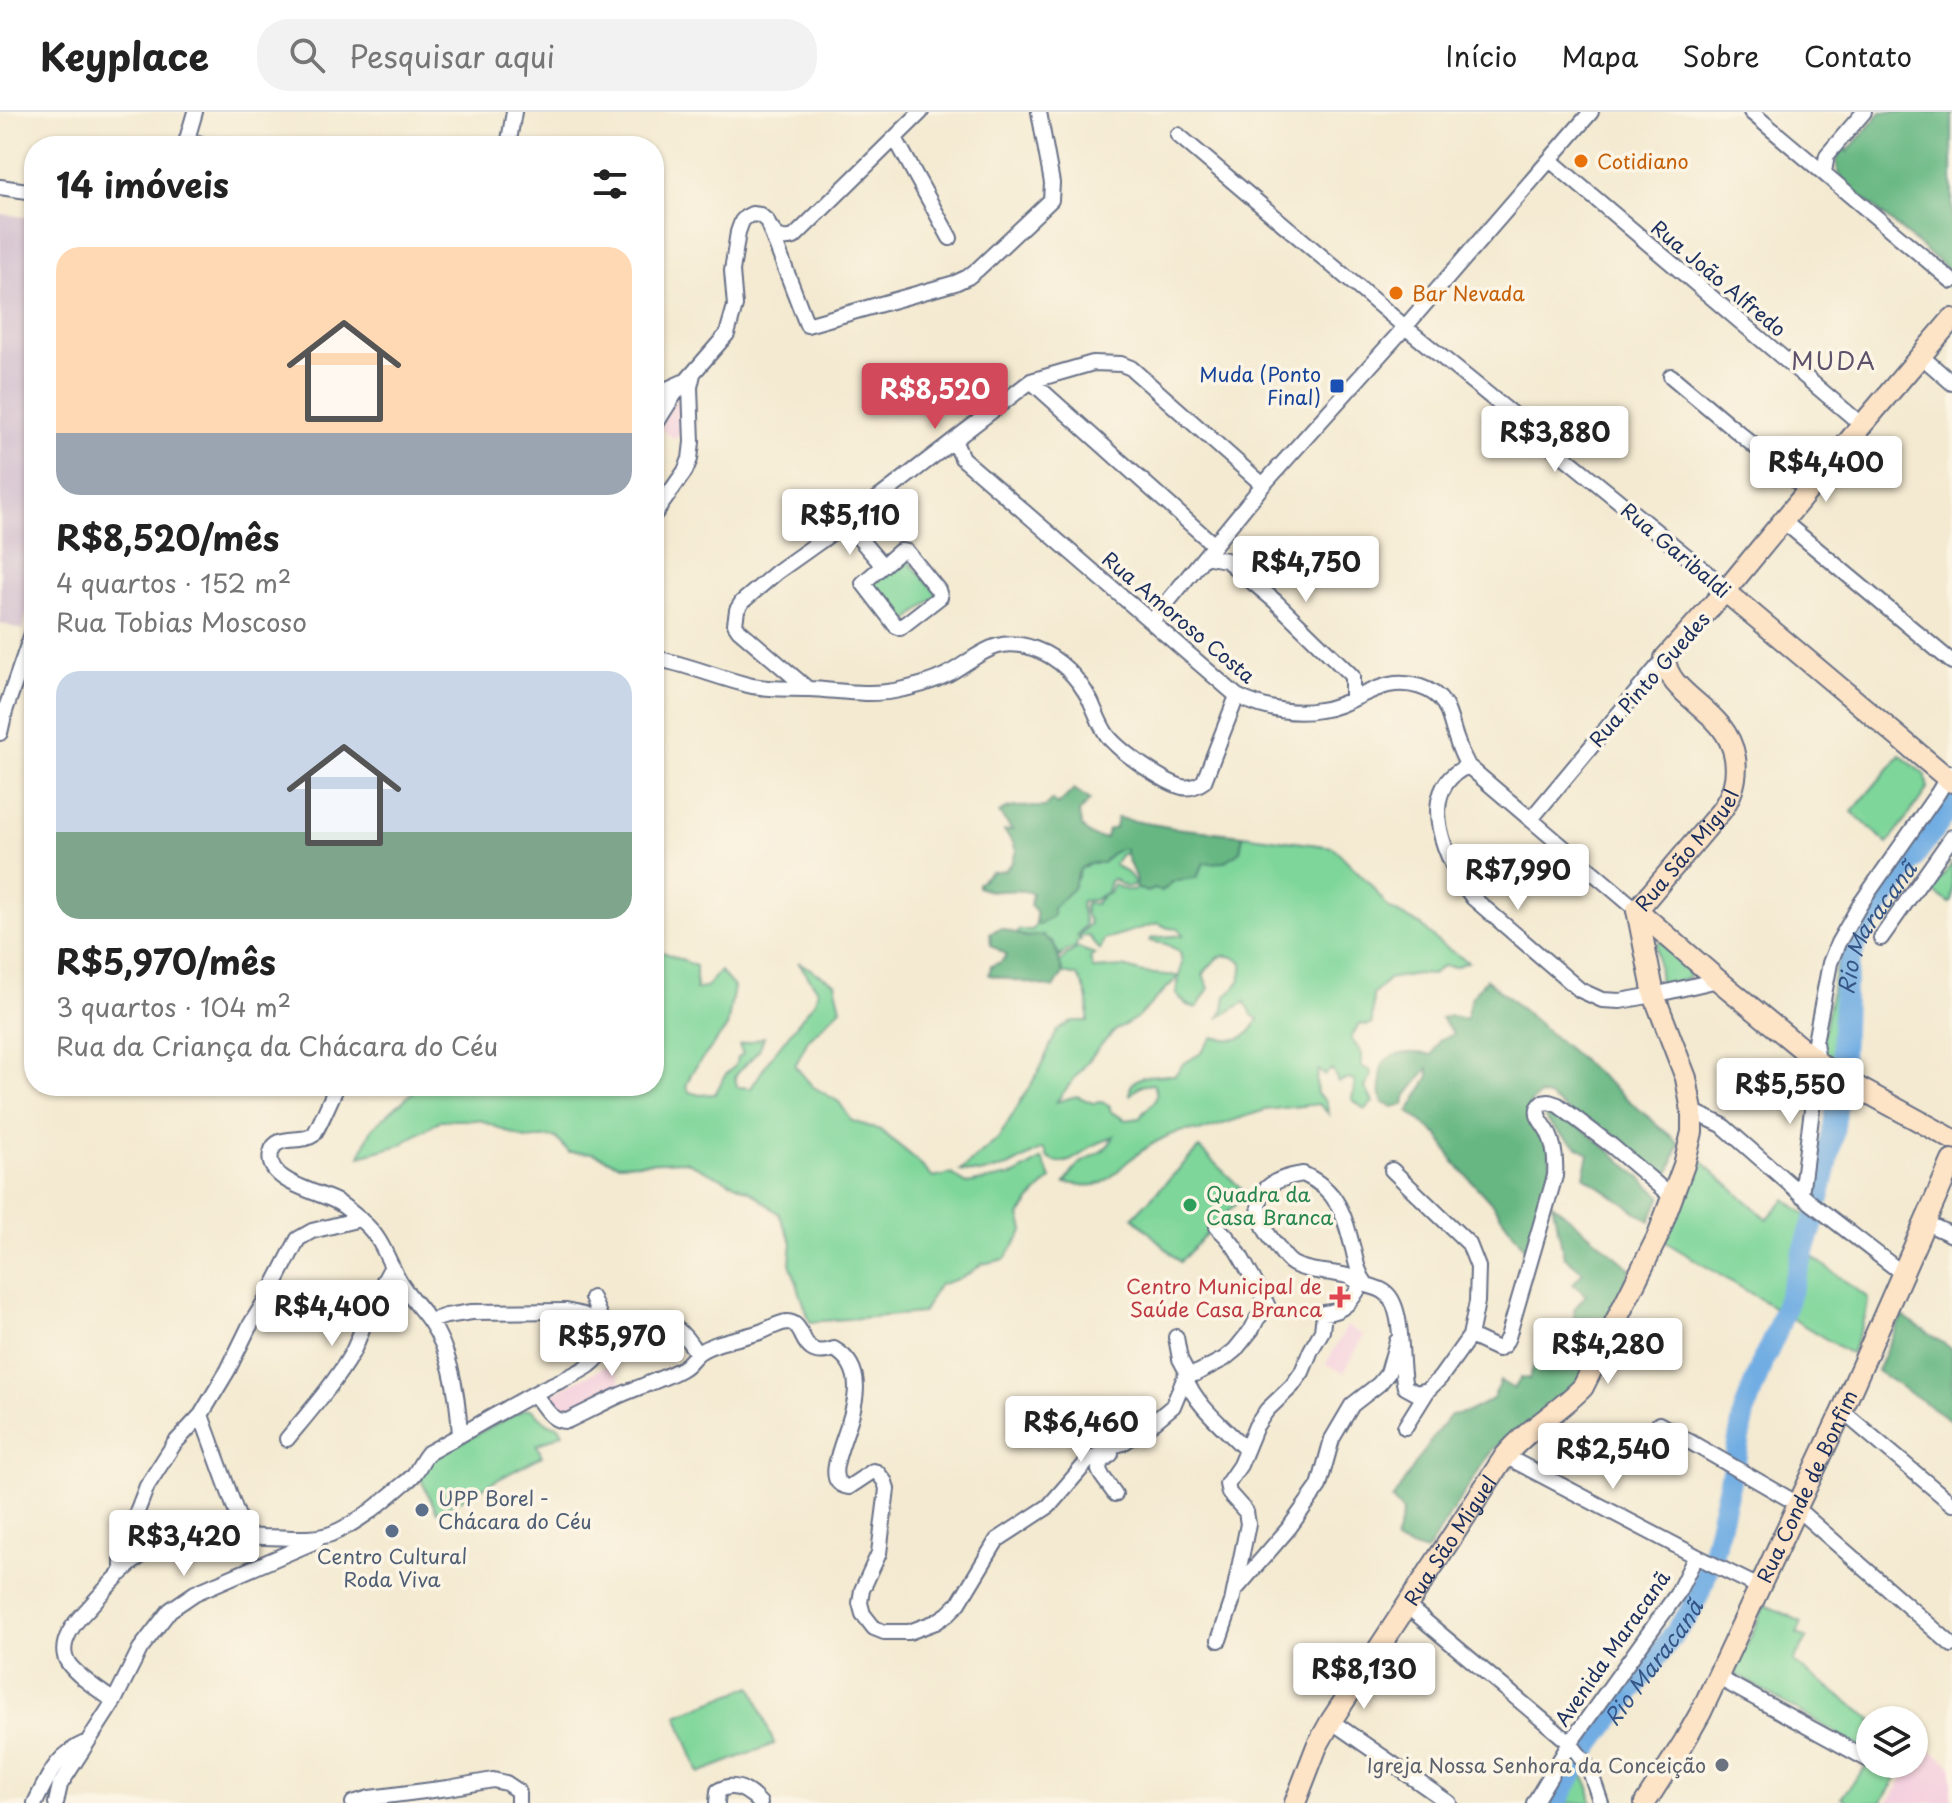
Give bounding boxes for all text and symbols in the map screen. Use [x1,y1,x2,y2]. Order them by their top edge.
search box [257,19,817,91]
text: Keyplace [40,27,209,84]
icon: search [285,33,329,77]
text: Pesquisar aqui [349,33,555,78]
text: Início [1445,34,1517,77]
text: Mapa [1561,34,1638,77]
text: Sobre [1682,34,1760,77]
text: Contato [1804,34,1912,77]
place label: Cotidiano [1597,146,1689,176]
marker: Cotidiano [1572,152,1590,170]
text: 14 imóveis [56,158,229,210]
icon: filters [588,162,632,206]
street label: Rua João Alfredo [1645,213,1793,343]
place label: Bar Nevada [1412,278,1525,308]
marker: Bar Nevada [1387,284,1405,302]
icon: home [272,299,416,443]
district label: MUDA [1791,342,1877,378]
place label: Muda (Ponto Final) [1199,359,1321,412]
pin: R$8,520 [861,363,1009,431]
text: R$8,520 [880,369,990,408]
marker: Muda (Ponto Final) [1328,377,1346,395]
pin: R$3,880 [1481,406,1629,474]
text: R$3,880 [1499,412,1611,451]
pin: R$4,400 [1752,436,1900,504]
text: R$4,400 [1768,442,1884,481]
pin: R$5,110 [776,489,924,557]
text: R$5,110 [800,495,900,534]
street label: Rua Garibaldi [1615,495,1737,605]
text: R$8,520/mês [56,511,279,563]
pin: R$4,750 [1232,536,1380,604]
text: R$4,750 [1251,542,1361,581]
street label: Rua Amoroso Costa [1096,544,1263,690]
text: 4 quartos · 152 m² [56,563,291,602]
text: Rua Tobias Moscoso [56,602,307,641]
street label: Rua Pinto Guedes [1582,605,1716,753]
icon: home [272,723,416,867]
street label: Rua São Miguel [1627,785,1746,918]
pin: R$7,990 [1444,844,1592,912]
text: R$7,990 [1465,850,1571,889]
water label: Rio Maracanã [1828,851,1925,996]
text: R$5,970/mês [56,935,276,987]
text: 3 quartos · 104 m² [56,987,291,1026]
text: Rua da Criança da Chácara do Céu [56,1026,498,1065]
pin: R$5,550 [1716,1058,1864,1126]
text: R$5,550 [1735,1064,1845,1103]
place label: Quadra da Casa Branca [1206,1179,1333,1232]
marker: Quadra da Casa Branca [1181,1196,1199,1214]
place label: Centro Municipal de Saúde Casa Branca [1126,1271,1322,1324]
pin: R$4,400 [258,1280,406,1348]
text: R$4,400 [274,1286,390,1325]
marker: Centro Municipal de Saúde Casa Branca [1329,1286,1351,1308]
pin: R$5,970 [538,1310,686,1378]
text: R$5,970 [558,1316,666,1355]
pin: R$4,280 [1534,1318,1682,1386]
text: R$4,280 [1551,1324,1665,1363]
street label: Rua Conde de Bonfim [1749,1385,1864,1588]
pin: R$6,460 [1007,1396,1155,1464]
text: R$6,460 [1023,1402,1139,1441]
pin: R$2,540 [1539,1423,1687,1491]
text: R$2,540 [1556,1429,1670,1468]
street label: Rua São Miguel [1396,1469,1503,1611]
place label: UPP Borel - Chácara do Céu [438,1483,592,1536]
marker: UPP Borel - Chácara do Céu [413,1501,431,1519]
pin: R$3,420 [110,1510,258,1578]
text: R$3,420 [127,1516,241,1555]
marker: Centro Cultural Roda Viva [383,1522,401,1540]
place label: Centro Cultural Roda Viva [317,1541,467,1594]
street label: Avenida Maracanã [1547,1564,1677,1732]
water label: Rio Maracanã [1595,1592,1711,1732]
pin: R$8,130 [1290,1643,1438,1711]
text: R$8,130 [1311,1649,1417,1688]
map controls [1856,1706,1928,1778]
button: layers [1856,1706,1928,1778]
place label: Igreja Nossa Senhora da Conceição [1367,1750,1706,1780]
marker: Igreja Nossa Senhora da Conceição [1713,1756,1731,1774]

